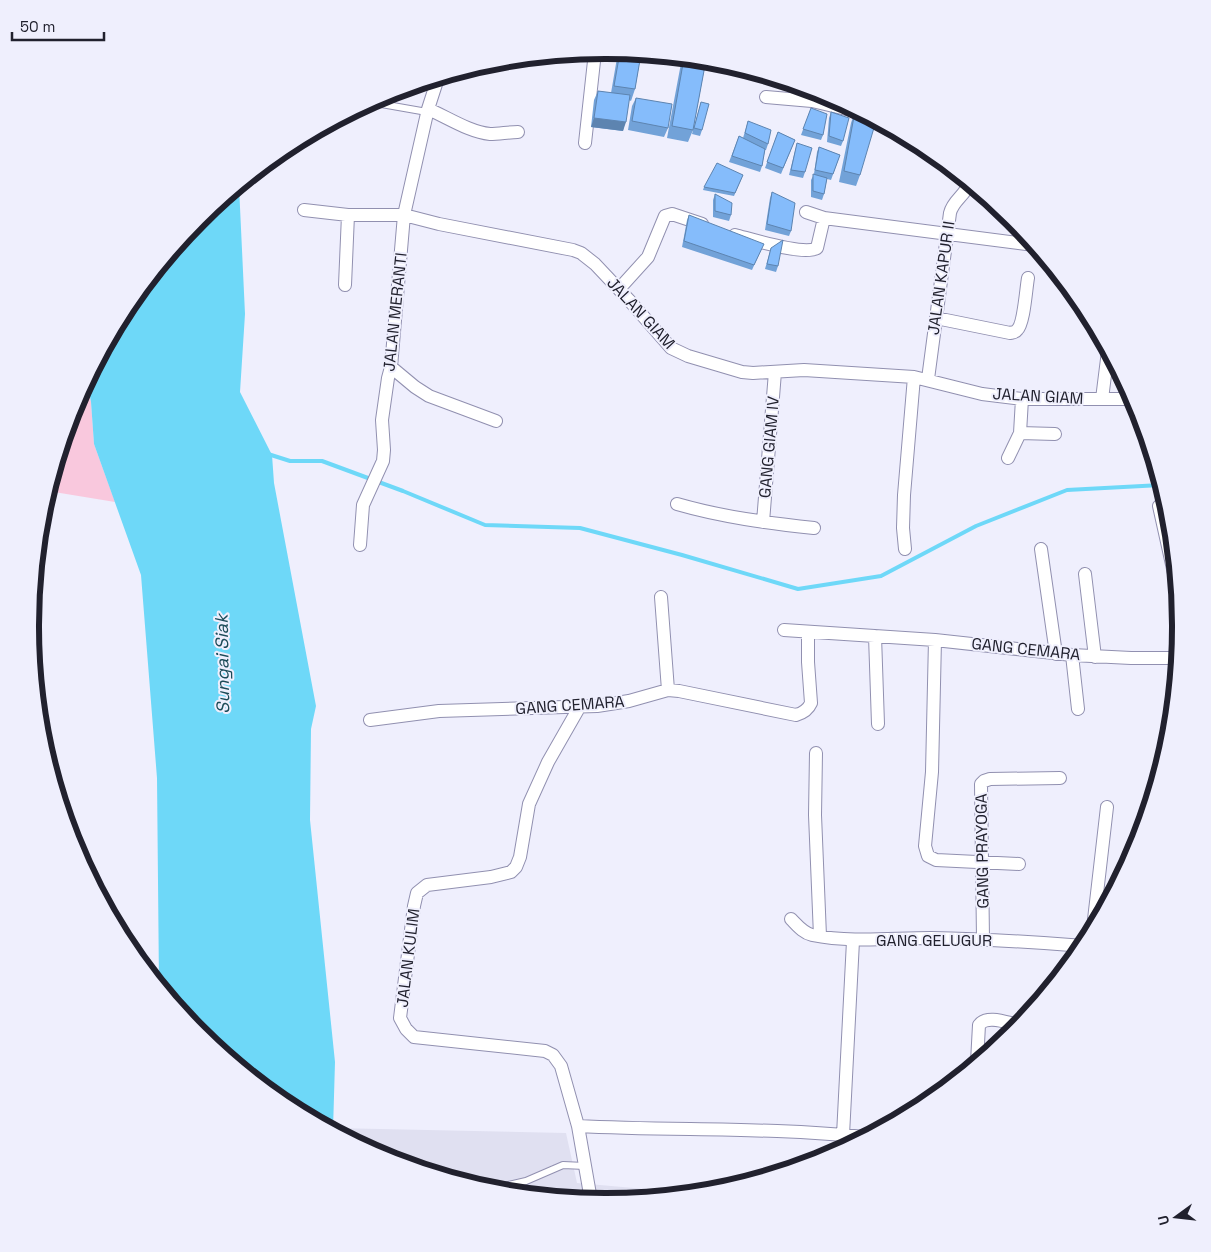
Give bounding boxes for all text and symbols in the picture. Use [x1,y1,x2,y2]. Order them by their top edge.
scale bar [12,10,105,42]
text: 50 m [20,17,55,36]
street label: JALAN KAPUR II [923,220,959,336]
street label: JALAN MERANTI [378,251,412,373]
street label: JALAN GIAM [602,273,680,353]
street label: JALAN GIAM [992,383,1084,409]
street label: GANG GIAM IV [754,395,784,499]
water label: Sungai Siak [210,612,234,714]
street label: GANG CEMARA [971,633,1081,665]
street label: GANG CEMARA [515,691,625,719]
street label: GANG PRAYOGA [970,793,994,909]
street label: JALAN KULIM [392,907,424,1009]
street label: GANG GELUGUR [876,930,992,951]
north arrow [1151,1192,1201,1242]
text: U [1154,1213,1173,1227]

